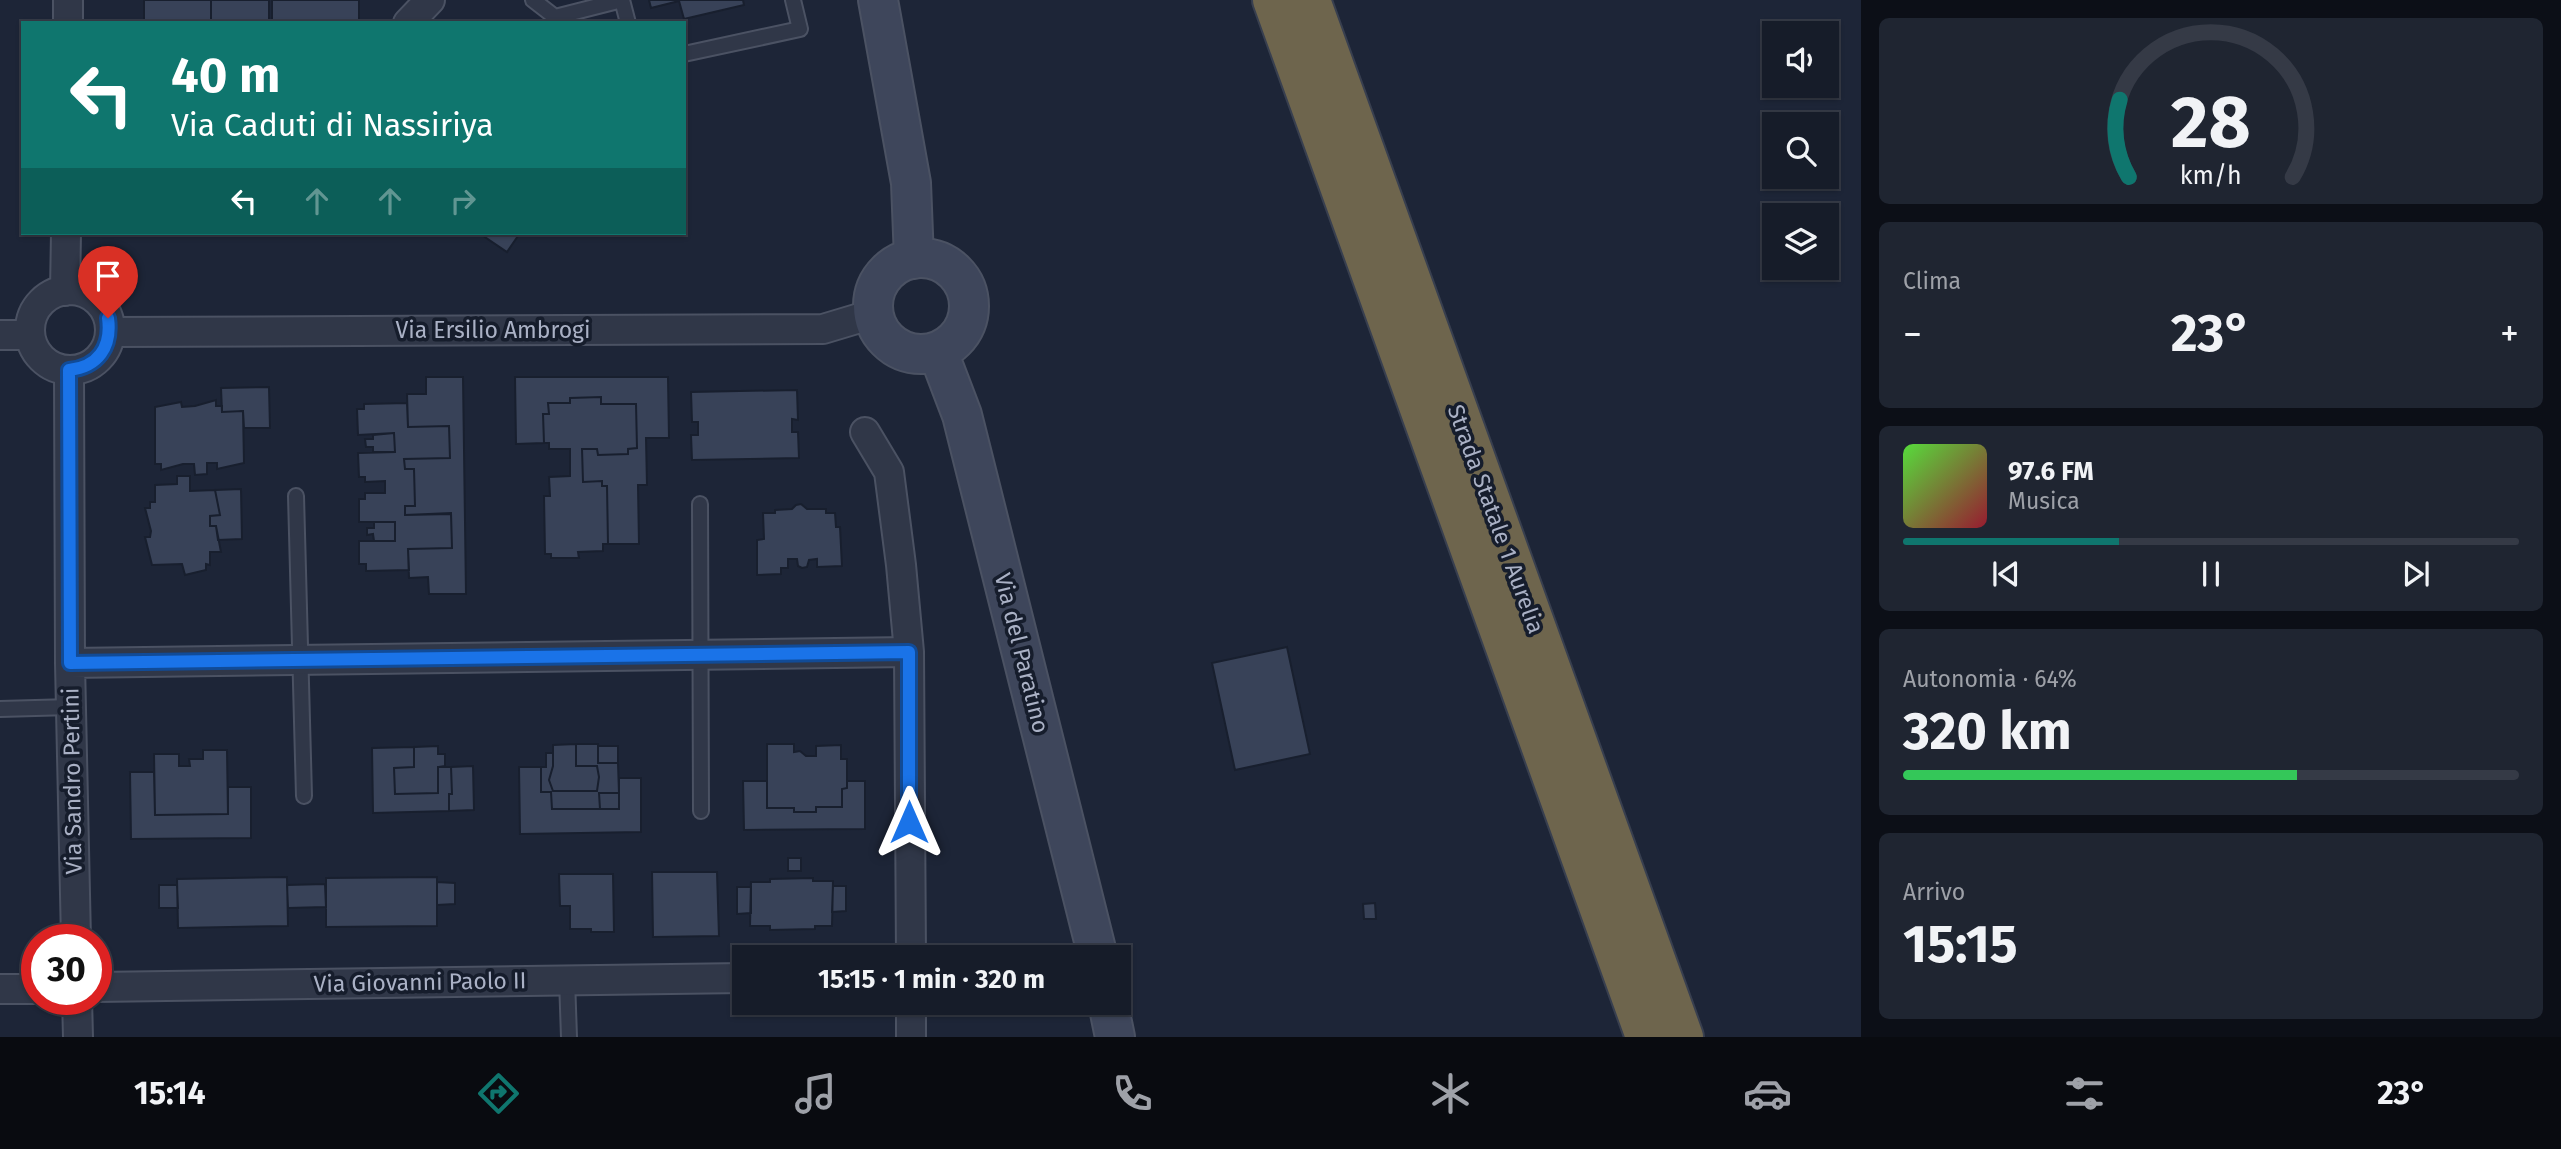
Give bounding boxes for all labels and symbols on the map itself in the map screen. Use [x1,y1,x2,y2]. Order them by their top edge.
pin [78,246,138,318]
street label: Via Ersilio Ambrogi [395,316,591,344]
street label: Strada Statale 1 Aurelia [1442,401,1550,637]
street label: Via del Paratino [989,570,1055,736]
street label: Via Sandro Pertini [56,687,88,875]
position arrow [872,785,946,859]
speed limit sign: 30 [21,924,112,1015]
street label: Via Giovanni Paolo II [313,966,527,998]

